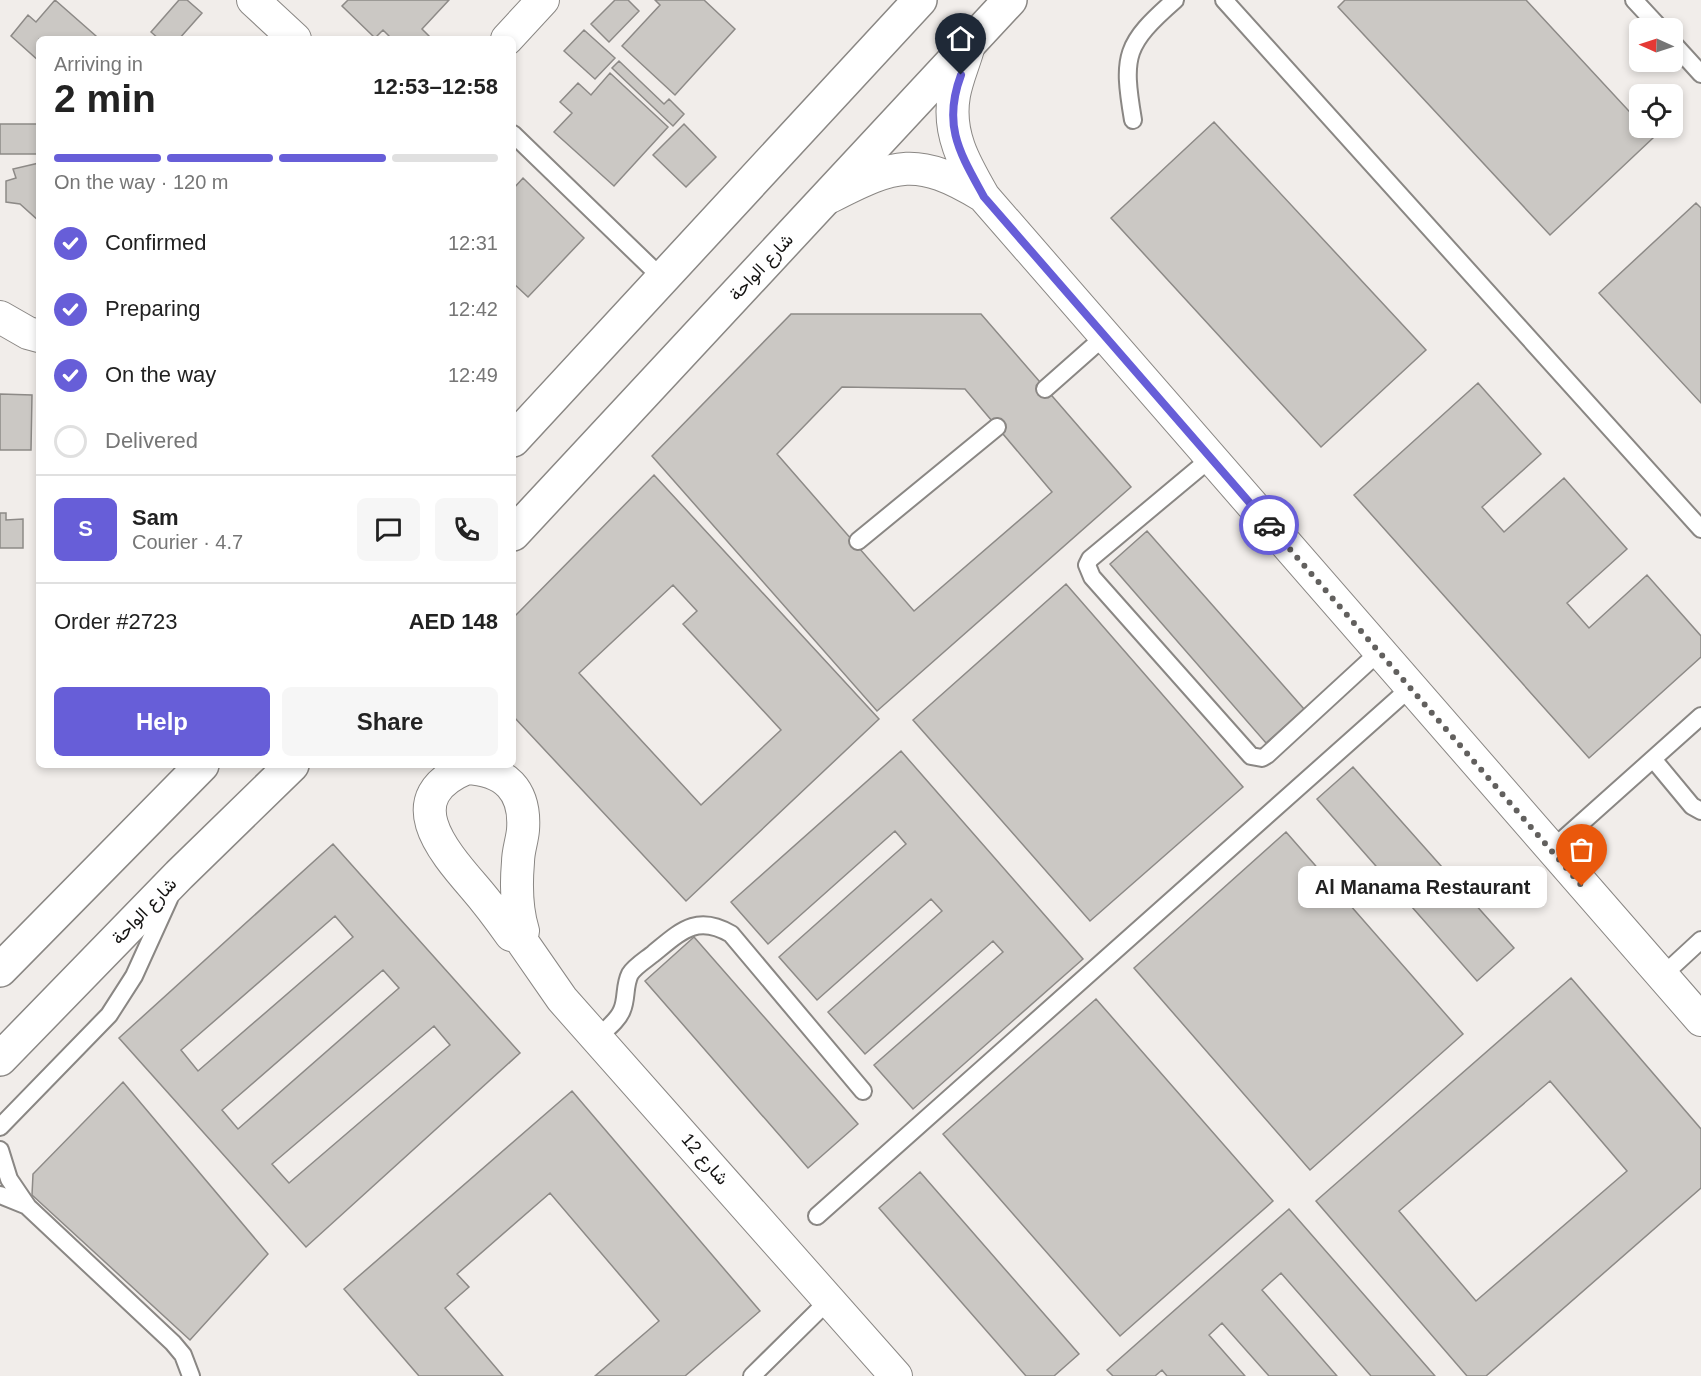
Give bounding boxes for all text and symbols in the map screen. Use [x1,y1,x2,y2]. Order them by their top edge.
pin [935,13,986,75]
north arrow [1629,18,1683,72]
map controls [1629,18,1683,138]
icon: home [944,22,977,55]
text: Arriving in [54,53,143,75]
text: 12:53–12:58 [373,74,498,99]
text: 2 min [54,77,156,120]
button: locate [1629,84,1683,138]
text: On the way · 120 m [54,171,229,193]
icon: check [54,227,87,260]
street label: شارع الواحة [725,229,798,306]
text: Confirmed [105,230,206,255]
text: 12:31 [448,232,498,254]
icon: check [54,293,87,326]
text: Preparing [105,296,200,321]
text: 12:42 [448,298,498,320]
icon: check [54,359,87,392]
text: On the way [105,362,216,387]
text: 12:49 [448,364,498,386]
text: Delivered [105,428,198,453]
courier [1239,495,1299,555]
button: chat [357,498,420,561]
button: phone [435,498,498,561]
text: Sam [132,505,178,530]
icon: car [1253,509,1286,542]
text: S [78,516,93,541]
text: Courier · 4.7 [132,531,243,553]
text: Order #2723 [54,609,178,634]
text: AED 148 [409,609,498,634]
button: Help [54,687,270,756]
button: Share [282,687,498,756]
pin [1556,824,1607,886]
icon: bag [1565,833,1598,866]
callout: Al Manama Restaurant [1297,865,1546,907]
street label: شارع الواحة [108,874,182,950]
text: Al Manama Restaurant [1315,876,1530,898]
street label: شارع 12 [676,1129,733,1190]

